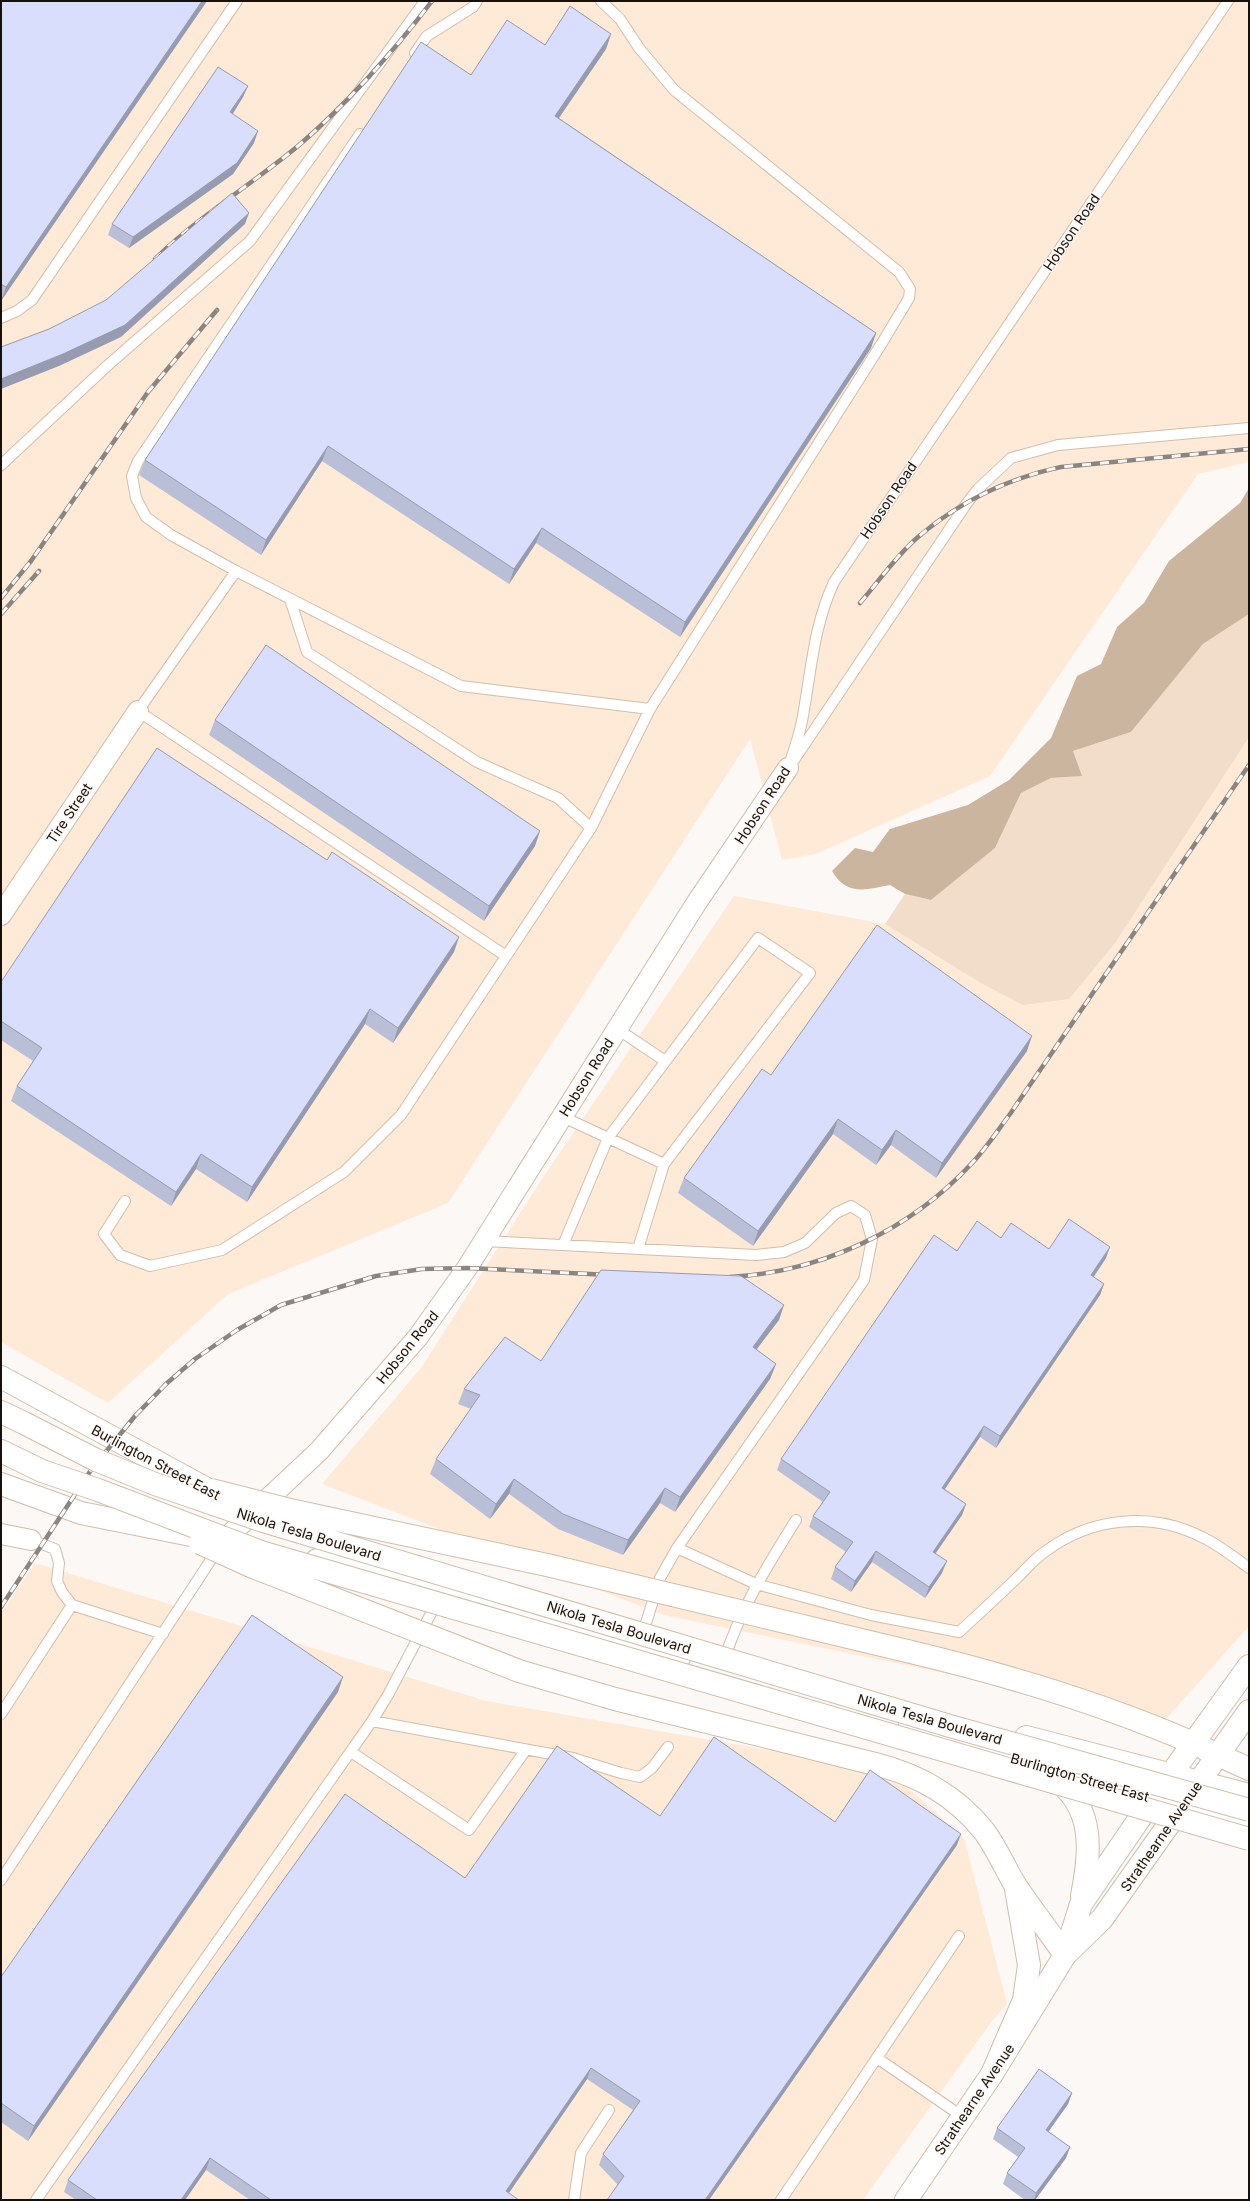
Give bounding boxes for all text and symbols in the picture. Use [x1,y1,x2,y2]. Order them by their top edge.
street label: Hobson Road [1039,190,1103,274]
street label: Hobson Road [856,458,920,542]
street label: Hobson Road [731,763,793,847]
street label: Tire Street [43,779,96,846]
street label: Hobson Road [555,1035,617,1119]
street label: Hobson Road [372,1307,442,1387]
street label: Burlington Street East [89,1421,224,1503]
street label: Nikola Tesla Boulevard [235,1504,383,1564]
street label: Nikola Tesla Boulevard [545,1597,693,1657]
street label: Nikola Tesla Boulevard [856,1690,1004,1748]
street label: Burlington Street East [1009,1749,1152,1805]
street label: Strathearne Avenue [1117,1778,1205,1894]
street label: Strathearne Avenue [930,2040,1018,2158]

